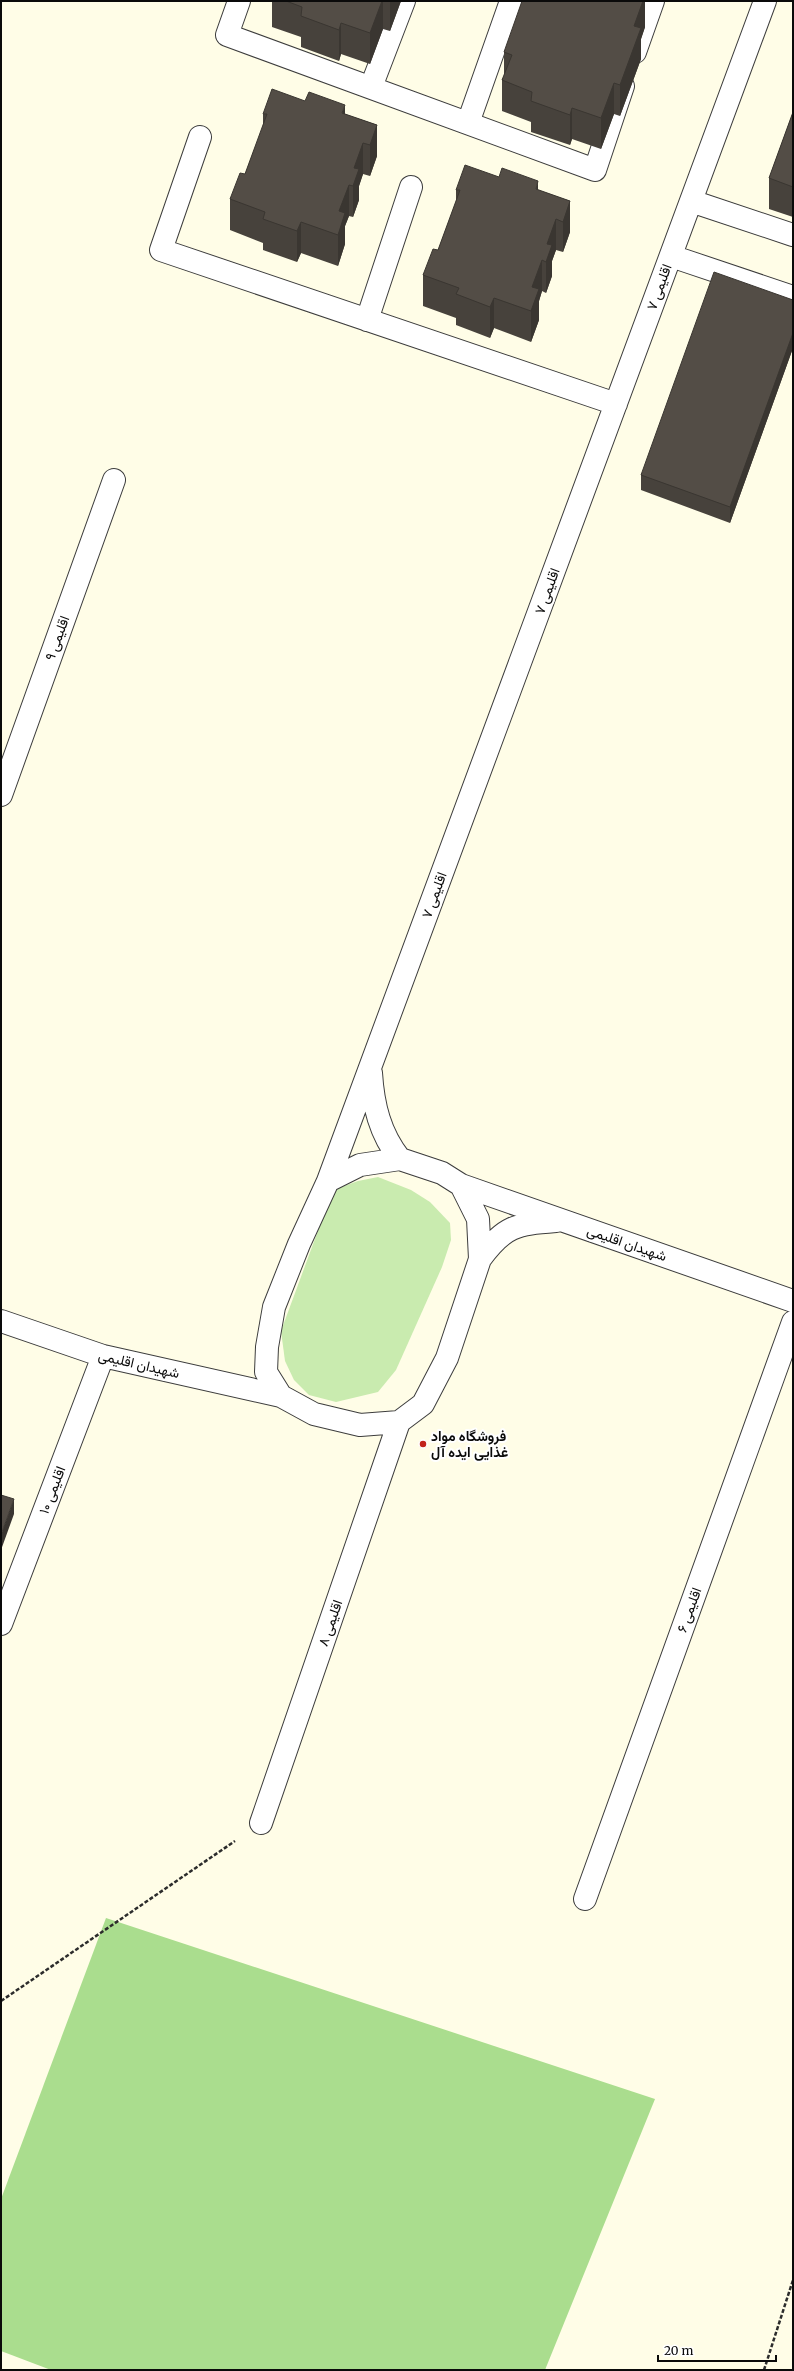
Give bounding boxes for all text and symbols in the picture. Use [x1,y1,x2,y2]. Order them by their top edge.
street label: اقلیمی ۷ [642,261,676,313]
street label: اقلیمی ۷ [530,565,564,617]
street label: اقلیمی ۹ [41,613,73,663]
street label: اقلیمی ۷ [417,869,451,921]
street label: شهیدان اقلیمی [585,1221,669,1265]
street label: شهیدان اقلیمی [97,1346,181,1382]
place label: فروشگاه مواد غذایی ایده آل [431,1427,508,1461]
marker: فروشگاه مواد غذایی ایده آل [418,1439,428,1449]
street label: اقلیمی ۱۰ [35,1464,69,1516]
street label: اقلیمی ۶ [673,1585,705,1635]
street label: اقلیمی ۸ [314,1597,346,1649]
scale bar [658,2337,776,2363]
text: 20 m [664,2343,693,2358]

